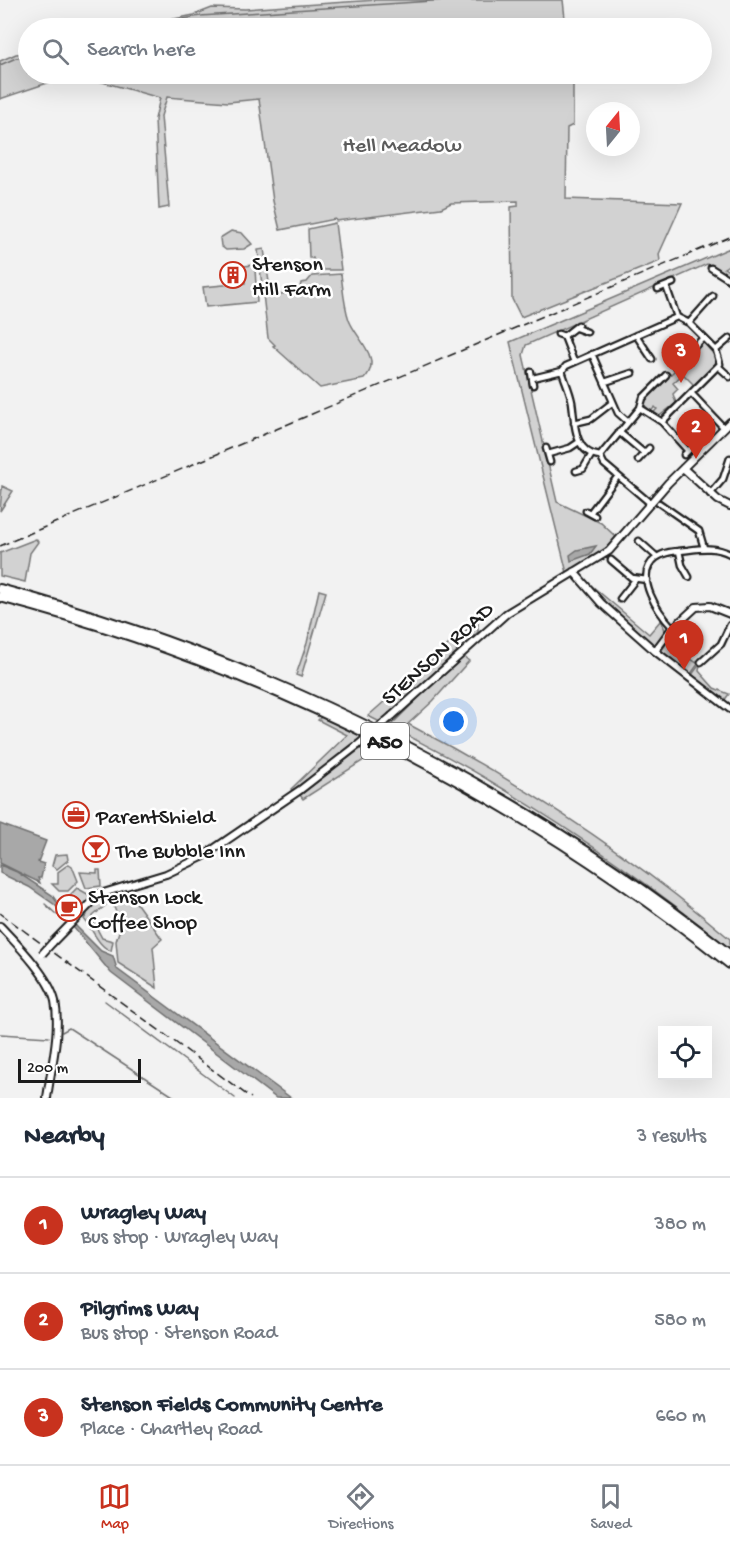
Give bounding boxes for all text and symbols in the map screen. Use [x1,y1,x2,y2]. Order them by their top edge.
search box [18,18,712,84]
icon: search [39,35,72,68]
text: Search here [87,38,195,64]
north arrow [586,102,640,156]
park label: Hell Meadow [342,134,462,160]
place label: Stenson Hill Farm [252,253,331,304]
building icon: Stenson Hill Farm [218,260,248,290]
pin: 3 [662,334,700,383]
pin: 2 [676,410,716,459]
street label: STENSON ROAD [377,597,501,712]
pin: 1 [664,620,704,670]
your location [439,707,468,736]
road number: A50 [361,723,409,759]
office icon: ParentShield [61,800,91,830]
place label: ParentShield [95,806,217,832]
bar icon: The Bubble Inn [81,834,111,864]
place label: The Bubble Inn [114,840,246,866]
place label: Stenson Lock Coffee Shop [88,886,203,937]
cafe icon: Stenson Lock Coffee Shop [54,893,84,923]
map controls [658,1026,712,1080]
button: locate [658,1026,712,1080]
scale bar [18,1056,141,1084]
text: 200 m [27,1060,68,1079]
text: Nearby [24,1122,105,1153]
text: 3 results [637,1126,706,1149]
text: Wragley Way [81,1201,206,1227]
text: 1 [39,1214,48,1237]
text: 380 m [654,1214,706,1237]
text: Bus stop · Wragley Way [81,1227,278,1250]
text: Pilgrims Way [81,1297,199,1323]
text: 2 [39,1310,48,1333]
text: 580 m [654,1310,706,1333]
text: Bus stop · Stenson Road [81,1323,277,1346]
text: Stenson Fields Community Centre [81,1393,383,1419]
text: 3 [38,1406,49,1429]
text: 660 m [655,1406,706,1429]
text: Place · Chartley Road [81,1419,261,1442]
tab: Map [98,1480,131,1535]
tab: Directions [328,1480,394,1535]
tab: Saved [590,1480,631,1535]

